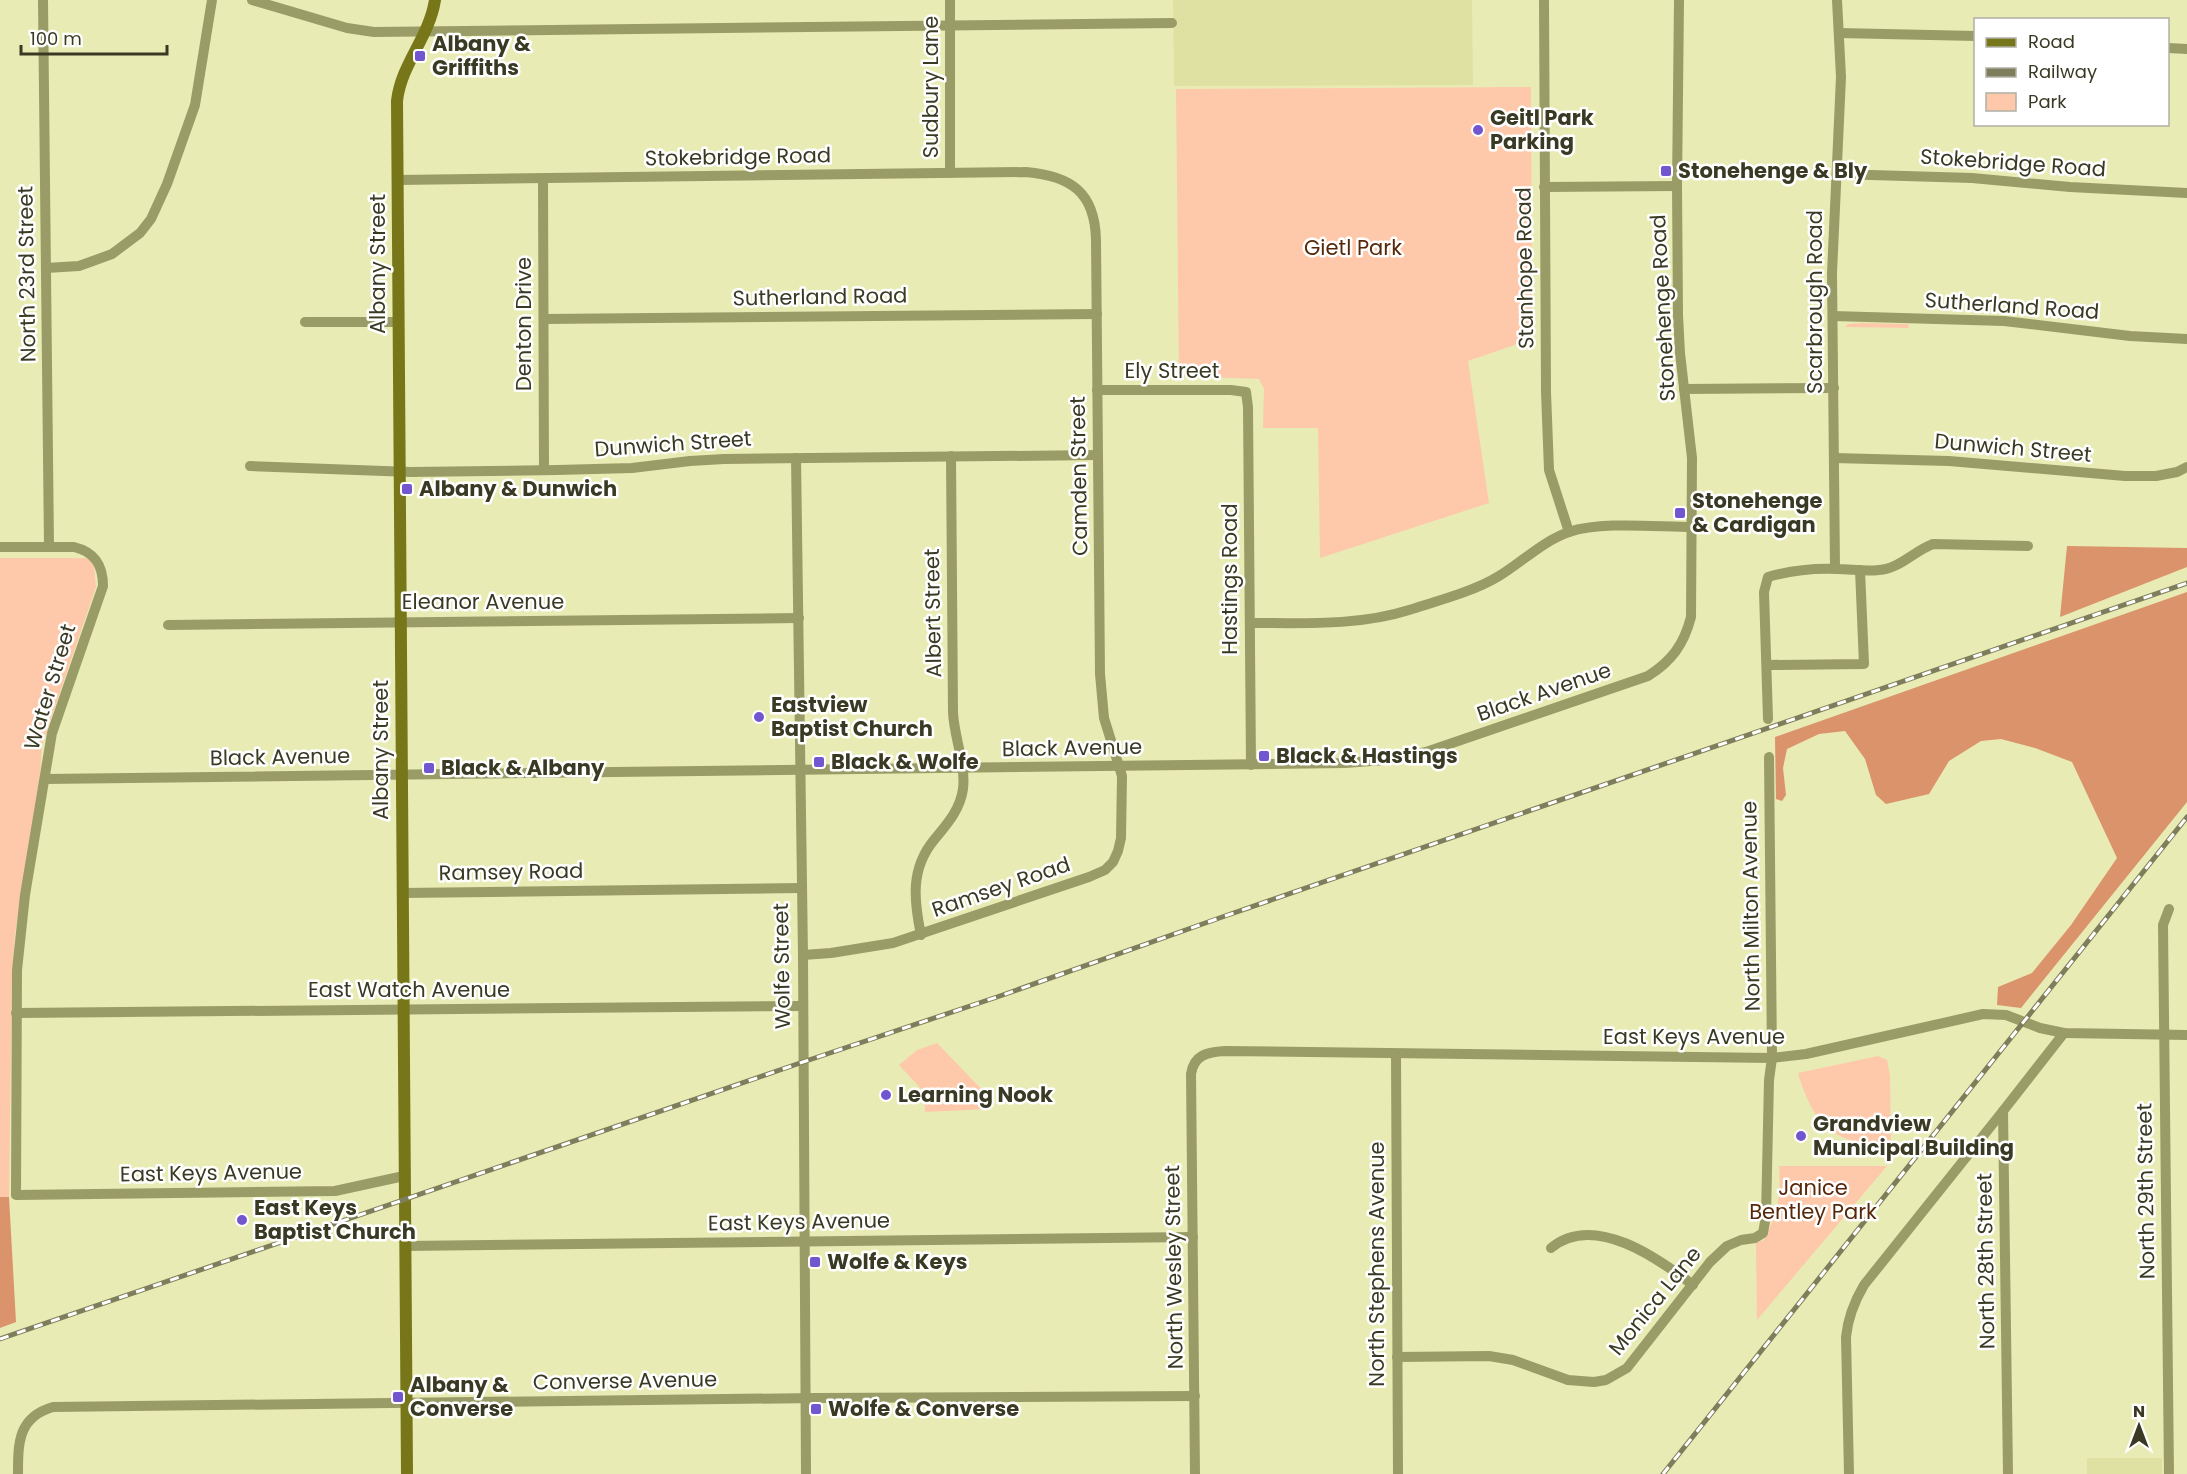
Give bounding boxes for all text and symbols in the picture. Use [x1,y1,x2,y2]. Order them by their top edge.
street label: Sudbury Lane [916,16,945,158]
scale bar [21,18,166,56]
legend [1974,18,2169,126]
text: 100 m [30,26,82,51]
place label: Albany & Griffiths [432,29,531,82]
text: Road [2028,29,2075,54]
marker: Albany & Griffiths [413,49,427,63]
text: Railway [2028,59,2097,84]
text: Park [2028,89,2067,114]
place label: Geitl Park Parking [1490,103,1594,156]
marker: Geitl Park Parking [1471,123,1485,137]
street label: Stokebridge Road [645,140,831,173]
street label: Stokebridge Road [1919,142,2107,183]
place label: Stonehenge & Bly [1678,156,1868,185]
marker: Stonehenge & Bly [1659,164,1673,178]
street label: North 23rd Street [10,186,43,362]
street label: Stanhope Road [1509,187,1540,349]
street label: Albany Street [363,194,392,334]
street label: Scarbrough Road [1800,210,1829,394]
street label: Stonehenge Road [1643,214,1682,402]
park label: Gietl Park [1304,233,1402,262]
street label: Denton Drive [509,257,538,391]
street label: Sutherland Road [732,280,908,313]
street label: Sutherland Road [1924,285,2100,326]
street label: Ely Street [1125,356,1219,385]
street label: Camden Street [1063,396,1094,556]
street label: Dunwich Street [593,424,752,463]
street label: Dunwich Street [1933,426,2093,469]
place label: Albany & Dunwich [419,474,617,503]
marker: Albany & Dunwich [400,482,414,496]
place label: Stonehenge & Cardigan [1692,486,1822,539]
street label: Hastings Road [1215,503,1244,655]
marker: Stonehenge & Cardigan [1673,506,1687,520]
street label: Albert Street [917,548,948,678]
street label: Eleanor Avenue [402,587,564,616]
street label: Water Street [17,620,82,753]
street label: Black Avenue [1473,655,1615,728]
street label: Albany Street [366,680,395,820]
place label: Eastview Baptist Church [771,690,933,743]
marker: Eastview Baptist Church [752,710,766,724]
street label: Black Avenue [1002,732,1142,763]
street label: Black Avenue [210,741,350,772]
place label: Black & Hastings [1276,741,1458,770]
place label: Black & Wolfe [831,747,979,776]
marker: Black & Hastings [1257,749,1271,763]
place label: Black & Albany [441,753,605,782]
marker: Black & Wolfe [812,755,826,769]
marker: Black & Albany [422,761,436,775]
street label: North Milton Avenue [1734,801,1767,1011]
street label: Ramsey Road [928,849,1074,924]
street label: Ramsey Road [438,856,584,887]
street label: Wolfe Street [766,903,797,1029]
street label: East Watch Avenue [308,975,510,1004]
street label: East Keys Avenue [1603,1022,1785,1051]
place label: Learning Nook [898,1080,1053,1109]
marker: Learning Nook [879,1088,893,1102]
street label: North 29th Street [2129,1103,2162,1279]
place label: Grandview Municipal Building [1813,1109,2014,1162]
marker: Grandview Municipal Building [1794,1129,1808,1143]
street label: North Stephens Avenue [1362,1141,1391,1387]
street label: East Keys Avenue [120,1156,302,1189]
street label: North Wesley Street [1157,1165,1190,1369]
park label: Janice Bentley Park [1749,1173,1877,1226]
street label: North 28th Street [1969,1173,2002,1349]
place label: East Keys Baptist Church [254,1193,416,1246]
street label: East Keys Avenue [708,1205,890,1238]
marker: East Keys Baptist Church [235,1213,249,1227]
street label: Monica Lane [1602,1240,1708,1361]
place label: Wolfe & Keys [827,1247,967,1276]
marker: Wolfe & Keys [808,1255,822,1269]
street label: Converse Avenue [533,1364,717,1397]
place label: Albany & Converse [410,1370,513,1423]
marker: Albany & Converse [391,1390,405,1404]
place label: Wolfe & Converse [828,1394,1019,1423]
north arrow [2109,1396,2169,1456]
text: N [2133,1400,2145,1423]
marker: Wolfe & Converse [809,1402,823,1416]

